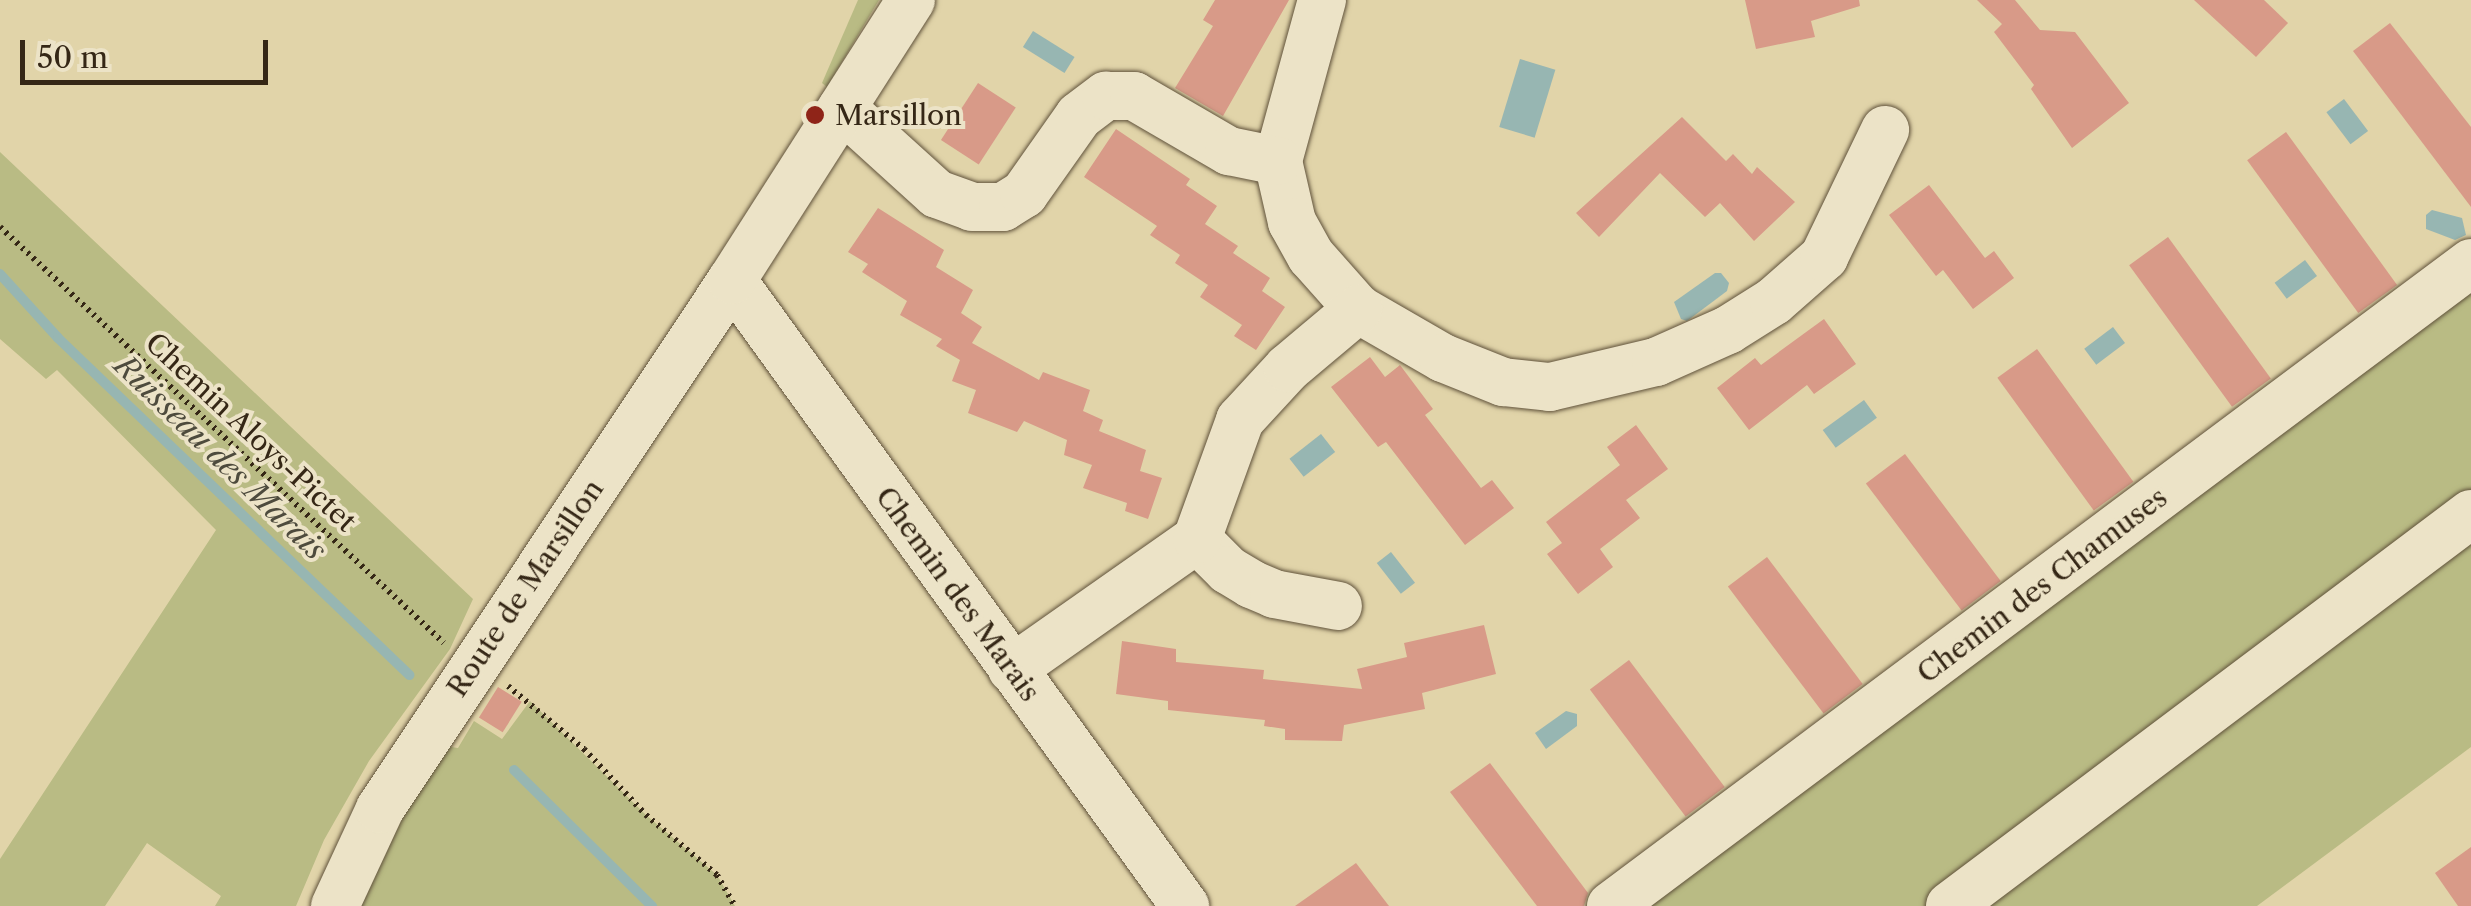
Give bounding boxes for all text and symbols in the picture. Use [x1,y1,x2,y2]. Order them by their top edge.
scale bar [25,20,272,82]
text: 50 m [37,39,108,76]
place label: Marsillon [835,98,962,132]
marker: Marsillon [804,104,826,126]
street label: Chemin Aloys-Pictet [138,325,364,539]
water label: Ruisseau des Marais [107,348,333,568]
street label: Route de Marsillon [440,473,610,703]
street label: Chemin des Marais [869,480,1047,708]
street label: Chemin des Chamuses [1910,480,2174,690]

